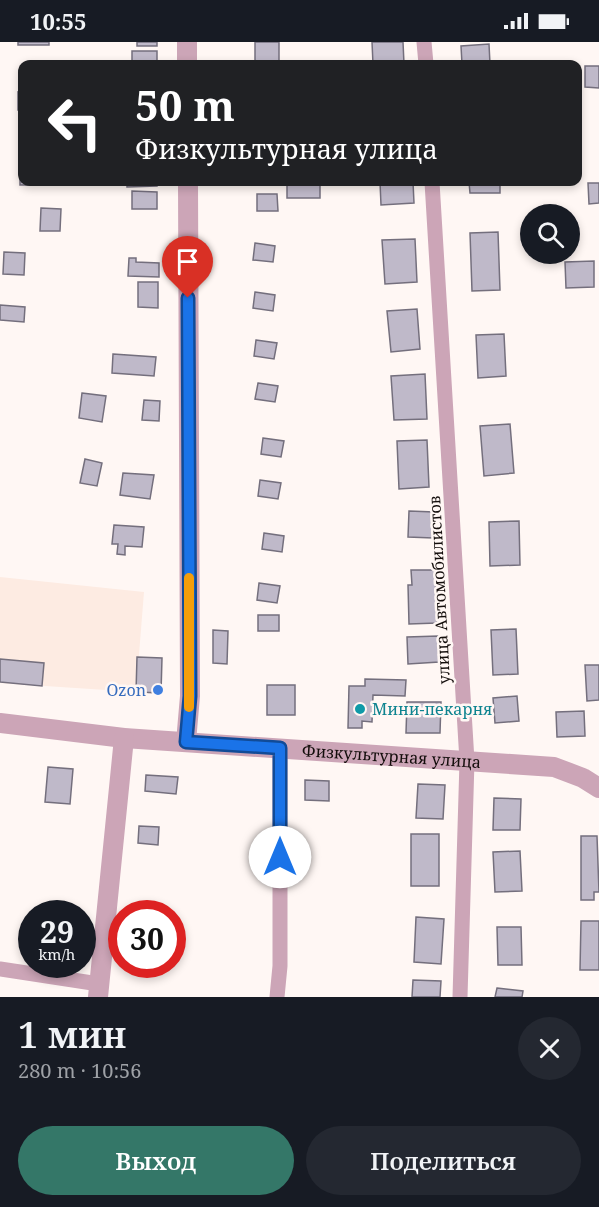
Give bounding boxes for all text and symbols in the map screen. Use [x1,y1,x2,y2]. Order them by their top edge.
text: 10:55 [30,6,86,36]
text: 50 m [135,76,235,133]
icon: left [36,84,114,162]
text: Физкультурная улица [135,130,438,167]
map controls [520,204,580,264]
button: search [520,204,580,264]
pin [162,236,213,298]
icon: arrive [171,245,204,278]
street label: улица Автомобилистов [423,495,455,685]
place label: Ozon [106,679,146,701]
marker: Ozon [151,683,165,697]
place label: Мини-пекарня [372,698,492,720]
marker: Мини-пекарня [353,702,367,716]
street label: Физкультурная улица [301,739,482,773]
position arrow [248,825,312,889]
speed limit sign: 30 [108,900,186,978]
text: 29 [40,911,74,952]
text: km/h [39,944,75,964]
text: 1 мин [18,1010,127,1059]
button: close [518,1017,581,1080]
text: 280 m · 10:56 [18,1057,141,1084]
button: Выход [18,1126,294,1195]
button: Поделиться [306,1126,581,1195]

